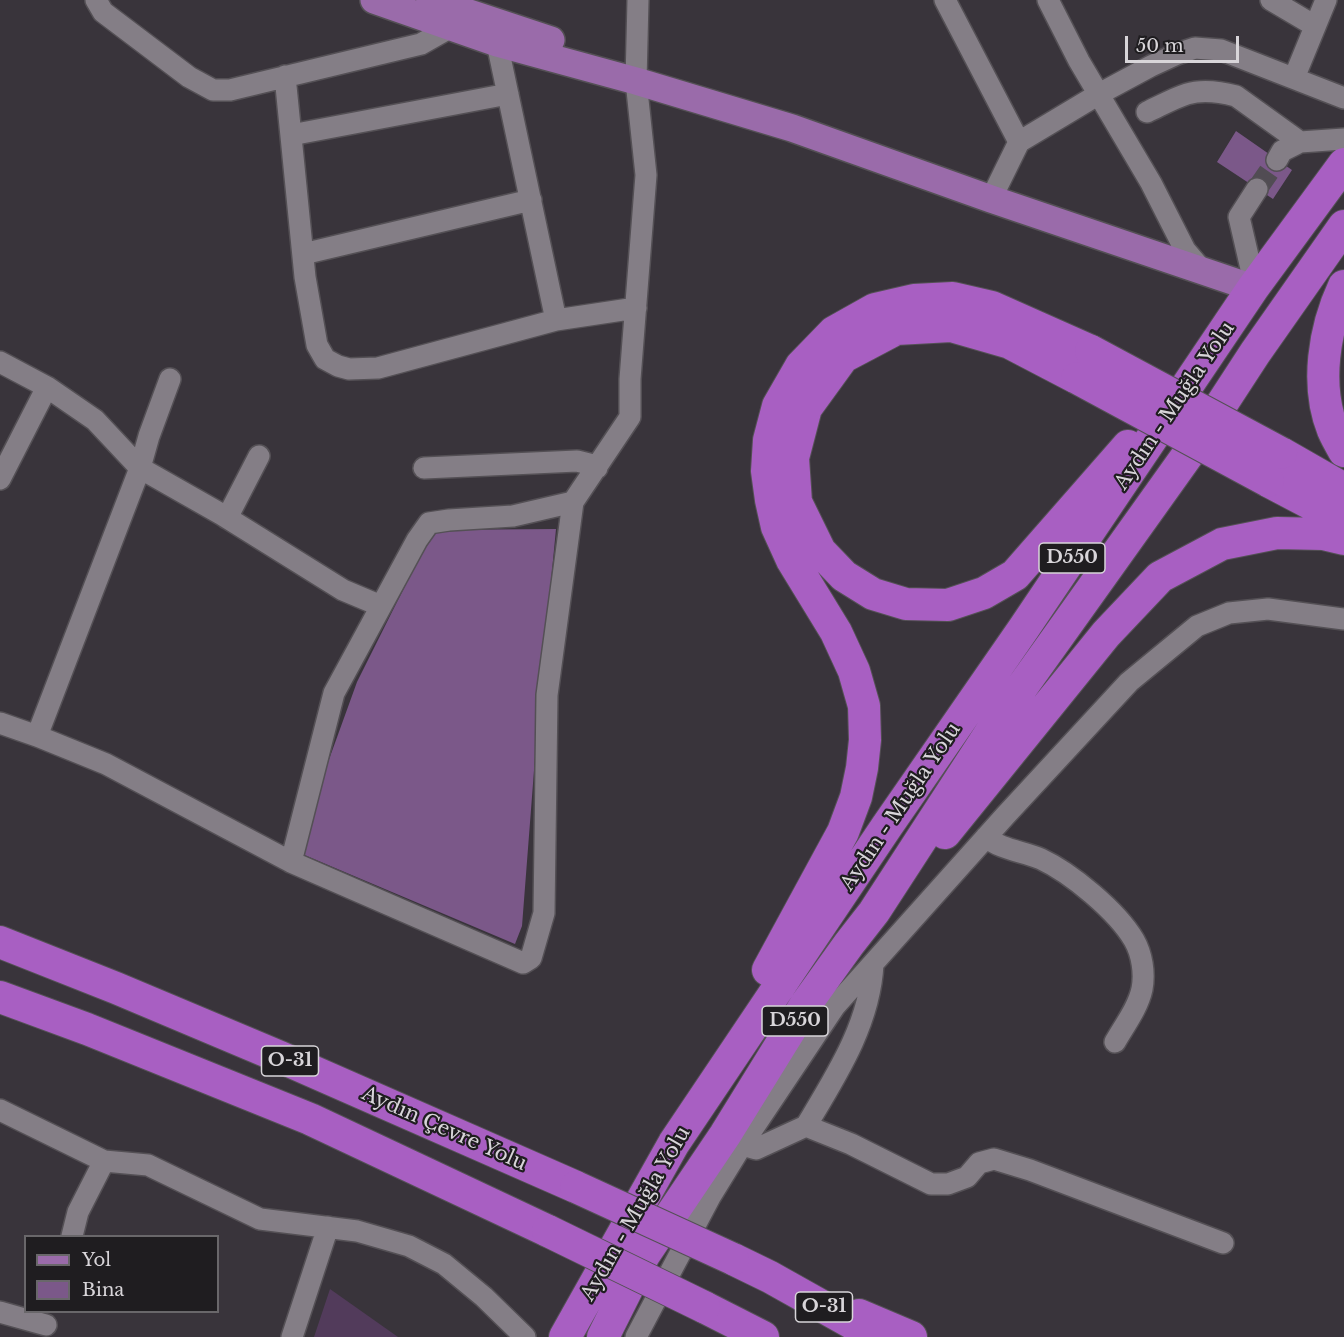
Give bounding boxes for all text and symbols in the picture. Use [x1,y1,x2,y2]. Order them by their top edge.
scale bar [1128,24,1242,62]
text: 50 m [1136,35,1184,57]
street label: Aydın - Muğla Yolu [1110,318,1240,494]
road number: D550 [1039,543,1105,573]
street label: Aydın - Muğla Yolu [836,719,966,895]
road number: D550 [762,1006,828,1036]
road number: O-31 [262,1046,318,1076]
street label: Aydın Çevre Yolu [358,1082,530,1176]
street label: Aydın - Muğla Yolu [576,1123,696,1305]
legend [24,1235,219,1313]
text: Yol [82,1249,111,1271]
text: Bina [82,1279,124,1301]
road number: O-31 [796,1292,852,1322]

